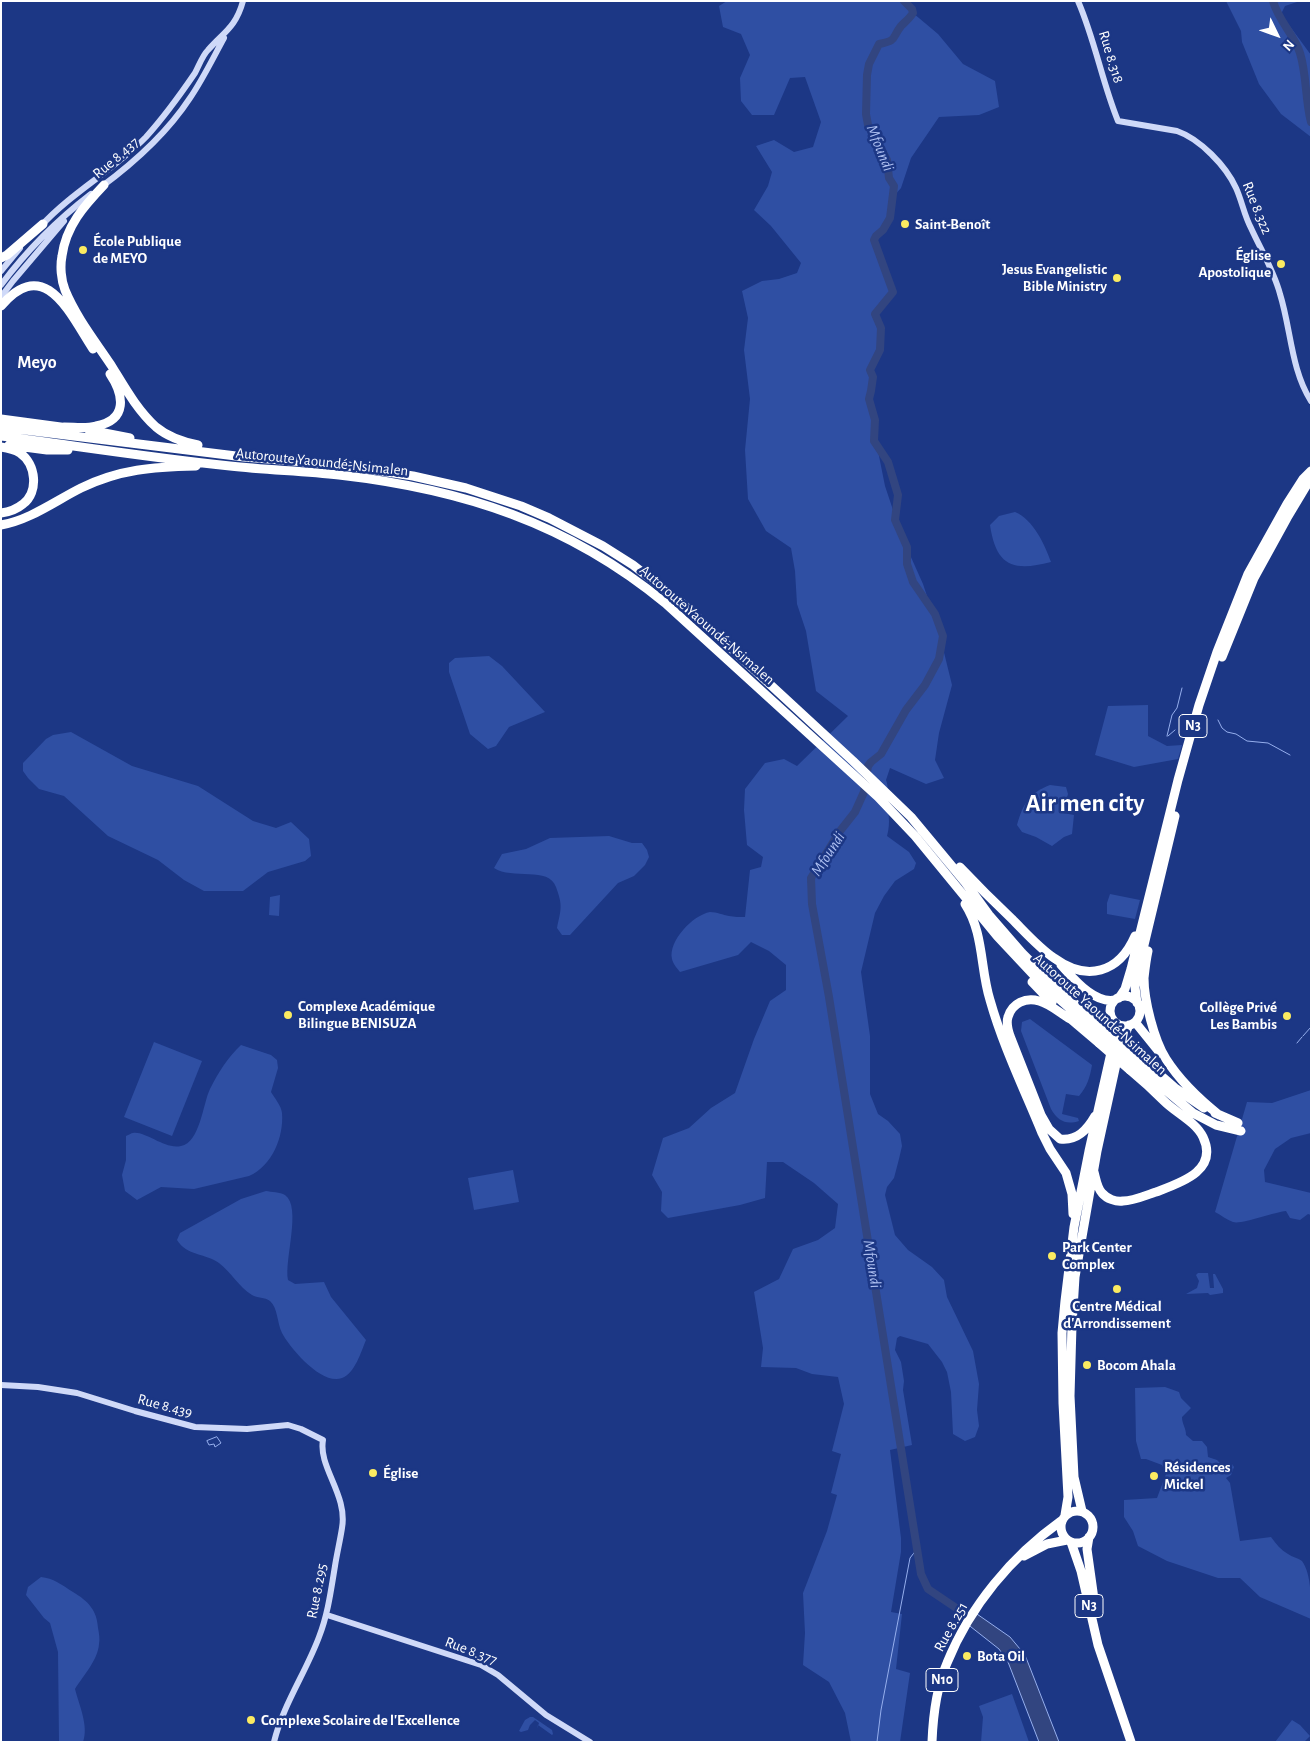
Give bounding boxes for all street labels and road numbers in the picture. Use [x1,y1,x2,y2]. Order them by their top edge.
street label: Rue 8.318 [1094,29,1128,85]
street label: Rue 8.437 [89,133,143,183]
street label: Rue 8.322 [1238,179,1276,237]
street label: Autoroute Yaoundé-Nsimalen [235,444,409,480]
street label: Autoroute Yaoundé-Nsimalen [636,561,778,689]
road number: N3 [1179,714,1207,738]
street label: Autoroute Yaoundé-Nsimalen [1030,949,1170,1079]
street label: Rue 8.439 [136,1390,194,1422]
street label: Rue 8.295 [303,1562,331,1620]
road number: N3 [1075,1594,1103,1618]
street label: Rue 8.251 [930,1599,972,1655]
street label: Rue 8.377 [442,1633,500,1669]
road number: N10 [926,1668,958,1692]

